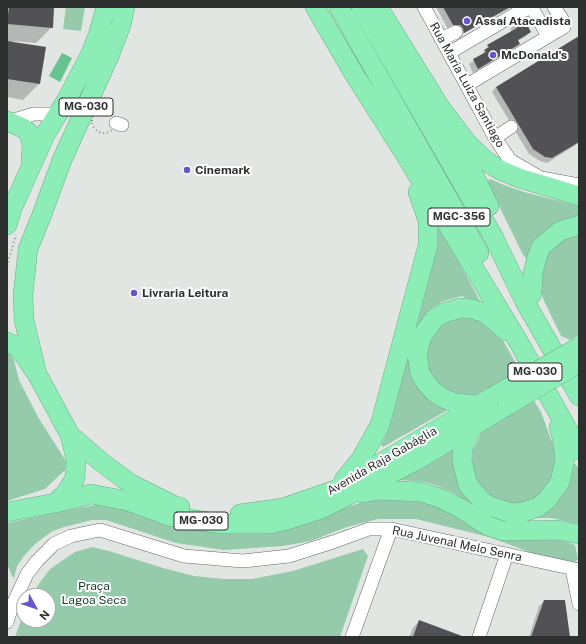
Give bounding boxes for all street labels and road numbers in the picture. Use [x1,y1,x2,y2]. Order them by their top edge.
street label: Rua Maria Luiza Santiago [427,20,507,150]
road number: MG-030 [59,98,113,116]
road number: MGC-356 [428,208,490,226]
road number: MG-030 [508,363,562,381]
street label: Avenida Raja Gabáglia [325,424,439,498]
road number: MG-030 [174,512,228,530]
street label: Rua Juvenal Melo Senra [391,523,523,565]

